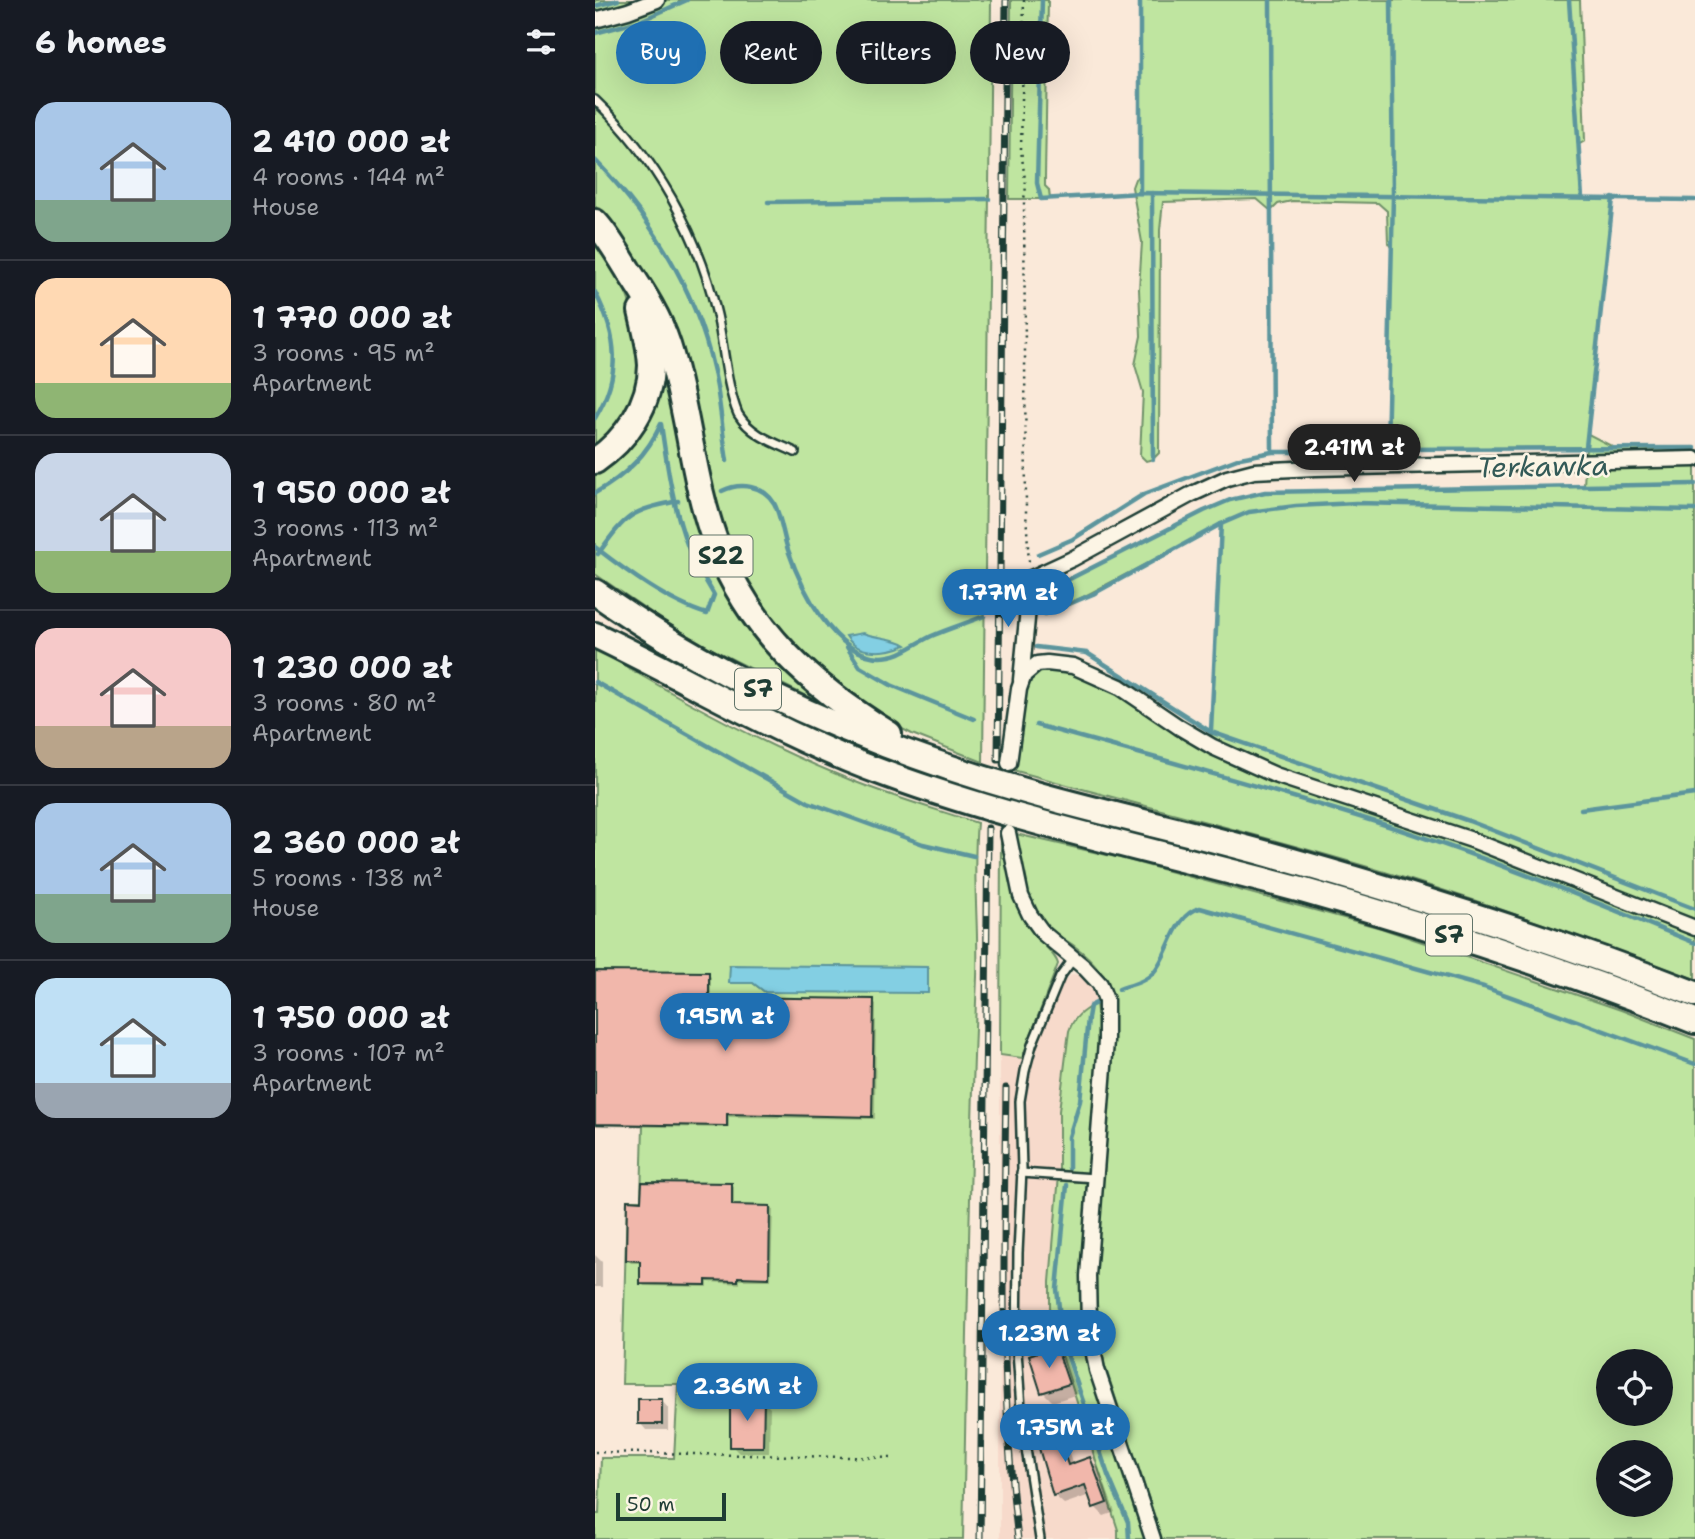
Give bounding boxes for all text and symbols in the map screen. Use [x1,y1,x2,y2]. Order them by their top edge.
chip: Buy [616,21,706,84]
chip: Rent [720,21,822,84]
chip: Filters [836,21,956,84]
chip: New [970,21,1070,84]
text: 6 homes [35,22,167,63]
icon: filters [522,23,560,61]
text: 2 410 000 zł [252,121,450,162]
icon: home [91,130,175,214]
text: 4 rooms · 144 m² [252,162,445,192]
text: House [252,192,320,222]
text: 1 770 000 zł [252,297,452,338]
icon: home [91,306,175,390]
text: 3 rooms · 95 m² [252,338,435,368]
text: Apartment [252,368,372,398]
pin: 2.41M zł [1282,424,1426,484]
text: 2.41M zł [1304,432,1404,462]
water label: Terkawka [1477,446,1609,486]
text: 1 950 000 zł [252,472,450,513]
icon: home [91,481,175,565]
text: 3 rooms · 113 m² [252,513,438,543]
road number: S22 [689,536,753,576]
text: Apartment [252,543,372,573]
pin: 1.77M zł [936,570,1080,629]
text: 1.77M zł [958,577,1058,607]
text: 1 230 000 zł [252,647,452,688]
icon: home [91,656,175,740]
road number: S7 [735,668,781,710]
text: 3 rooms · 80 m² [252,688,437,718]
text: Apartment [252,718,372,748]
text: 2 360 000 zł [252,822,460,863]
icon: home [91,831,175,915]
text: 5 rooms · 138 m² [252,863,443,893]
text: House [252,893,320,923]
road number: S7 [1426,915,1472,956]
pin: 1.95M zł [653,993,797,1053]
text: 1 750 000 zł [252,997,450,1038]
text: 1.95M zł [676,1001,774,1031]
icon: home [91,1006,175,1090]
text: 3 rooms · 107 m² [252,1038,445,1068]
text: Apartment [252,1068,372,1098]
pin: 1.23M zł [977,1310,1121,1370]
text: 1.23M zł [998,1318,1100,1348]
map controls [1596,1349,1673,1517]
button: locate [1596,1349,1673,1426]
pin: 2.36M zł [675,1364,819,1423]
text: 2.36M zł [693,1371,802,1401]
pin: 1.75M zł [993,1404,1137,1464]
text: 1.75M zł [1016,1412,1114,1442]
button: layers [1596,1440,1673,1517]
scale bar [616,1490,726,1522]
text: 50 m [627,1492,675,1517]

